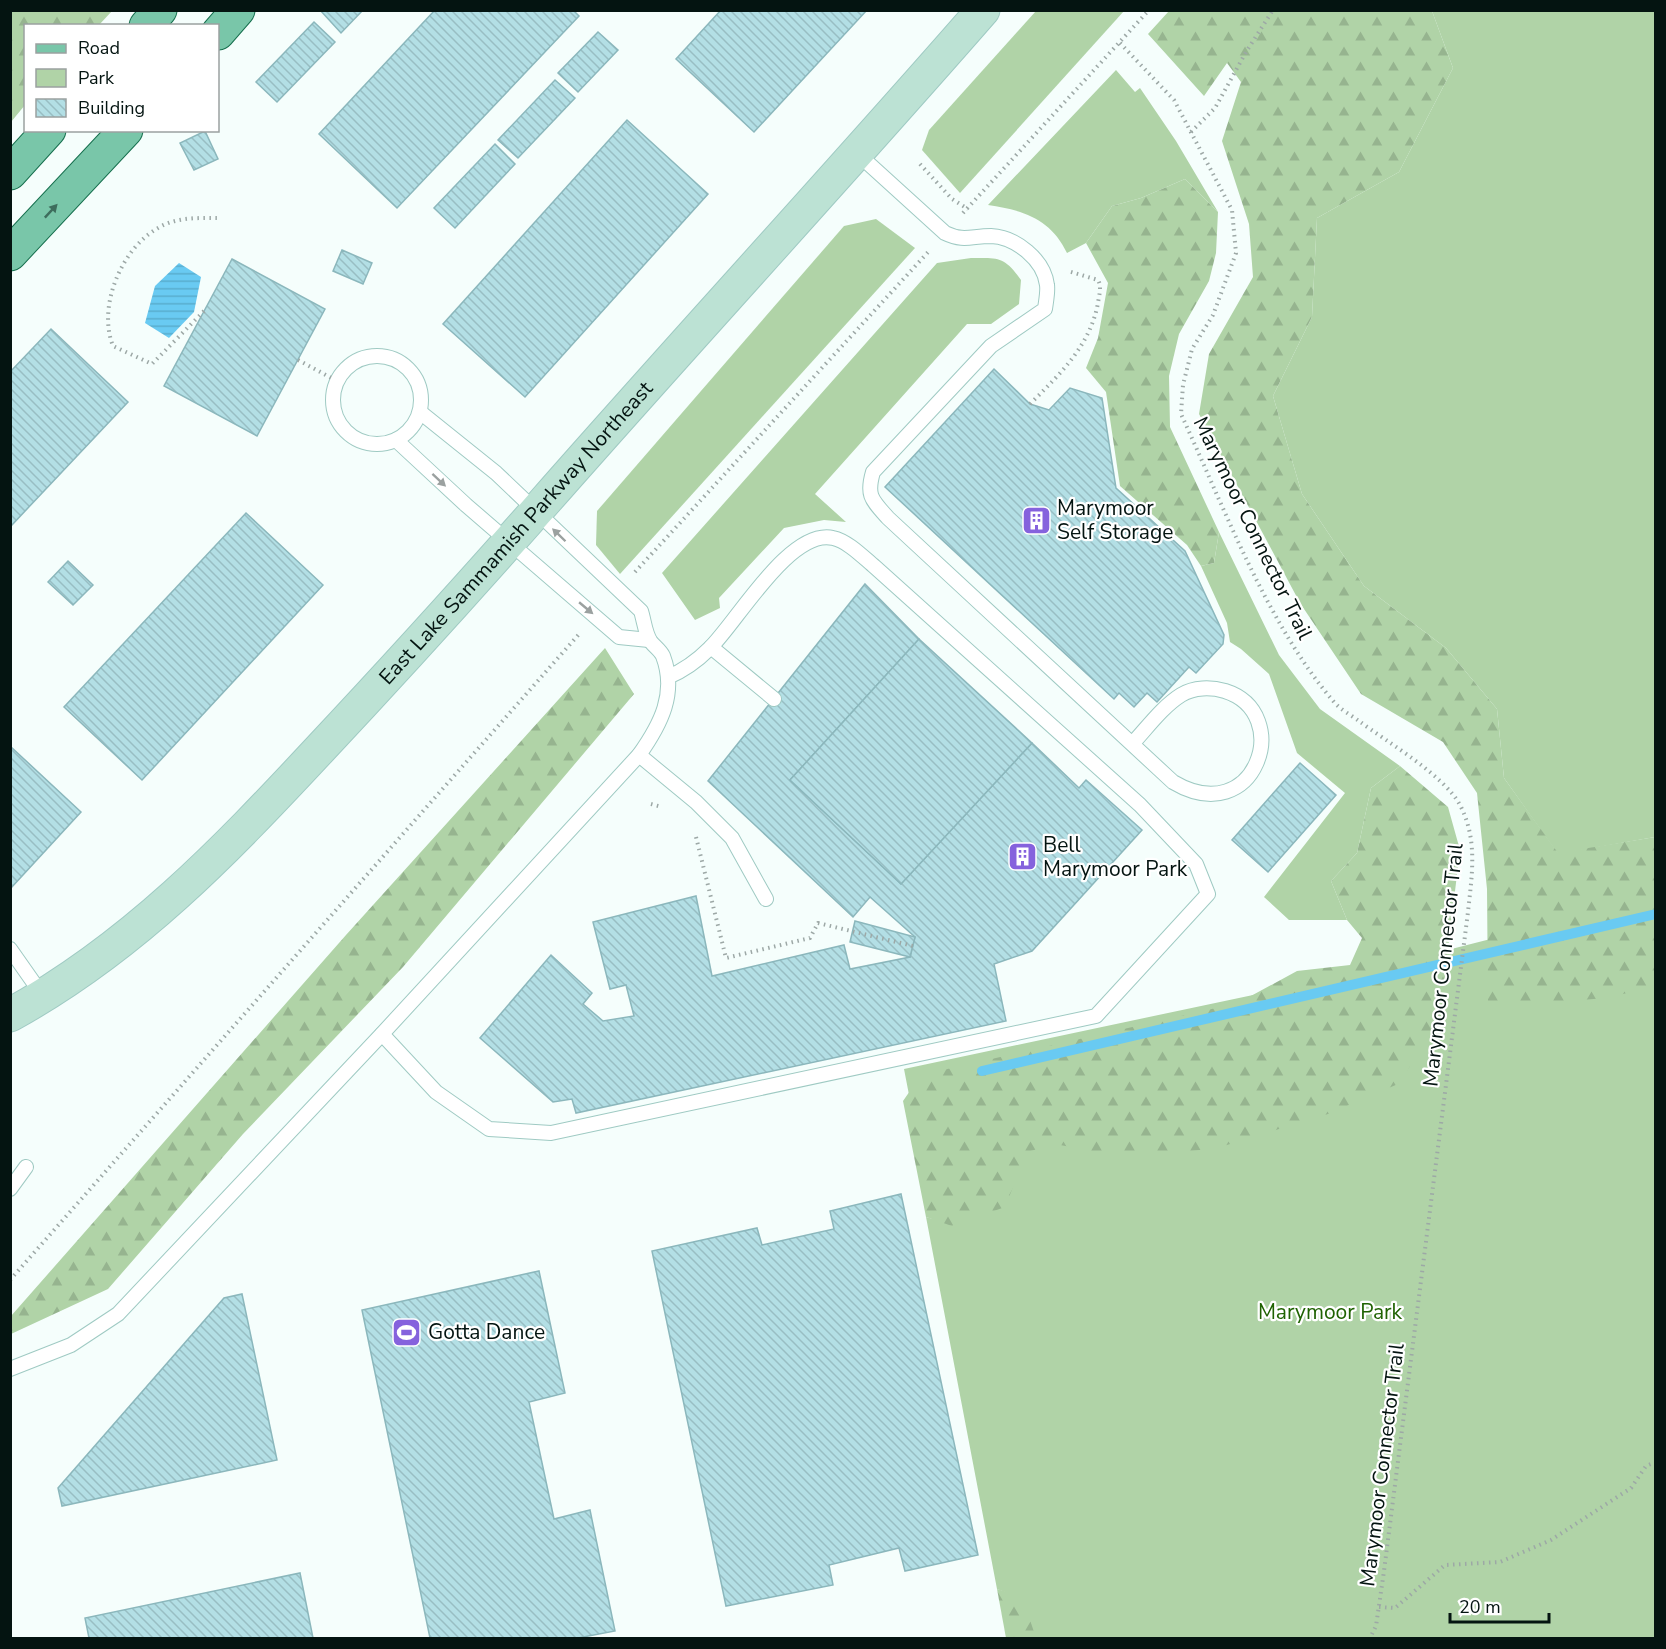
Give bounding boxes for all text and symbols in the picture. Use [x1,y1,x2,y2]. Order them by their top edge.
legend [24,24,219,132]
text: Road [78,36,120,60]
text: Park [78,66,115,90]
text: Building [78,96,145,120]
one-way arrow [43,205,57,219]
street label: East Lake Sammamish Parkway Northeast [373,375,659,690]
street label: Marymoor Connector Trail [1187,412,1320,645]
one-way arrow [431,473,446,486]
place label: Marymoor Self Storage [1057,494,1173,546]
building icon: Marymoor Self Storage [1020,504,1052,536]
one-way arrow [553,528,567,542]
one-way arrow [578,602,594,615]
place label: Bell Marymoor Park [1043,831,1188,883]
building icon: Bell Marymoor Park [1006,841,1038,873]
street label: Marymoor Connector Trail [1416,841,1470,1088]
park label: Marymoor Park [1258,1298,1403,1326]
sports icon: Gotta Dance [391,1316,423,1348]
place label: Gotta Dance [428,1318,545,1346]
street label: Marymoor Connector Trail [1353,1341,1411,1588]
scale bar [1450,1586,1549,1624]
text: 20 m [1459,1595,1501,1619]

